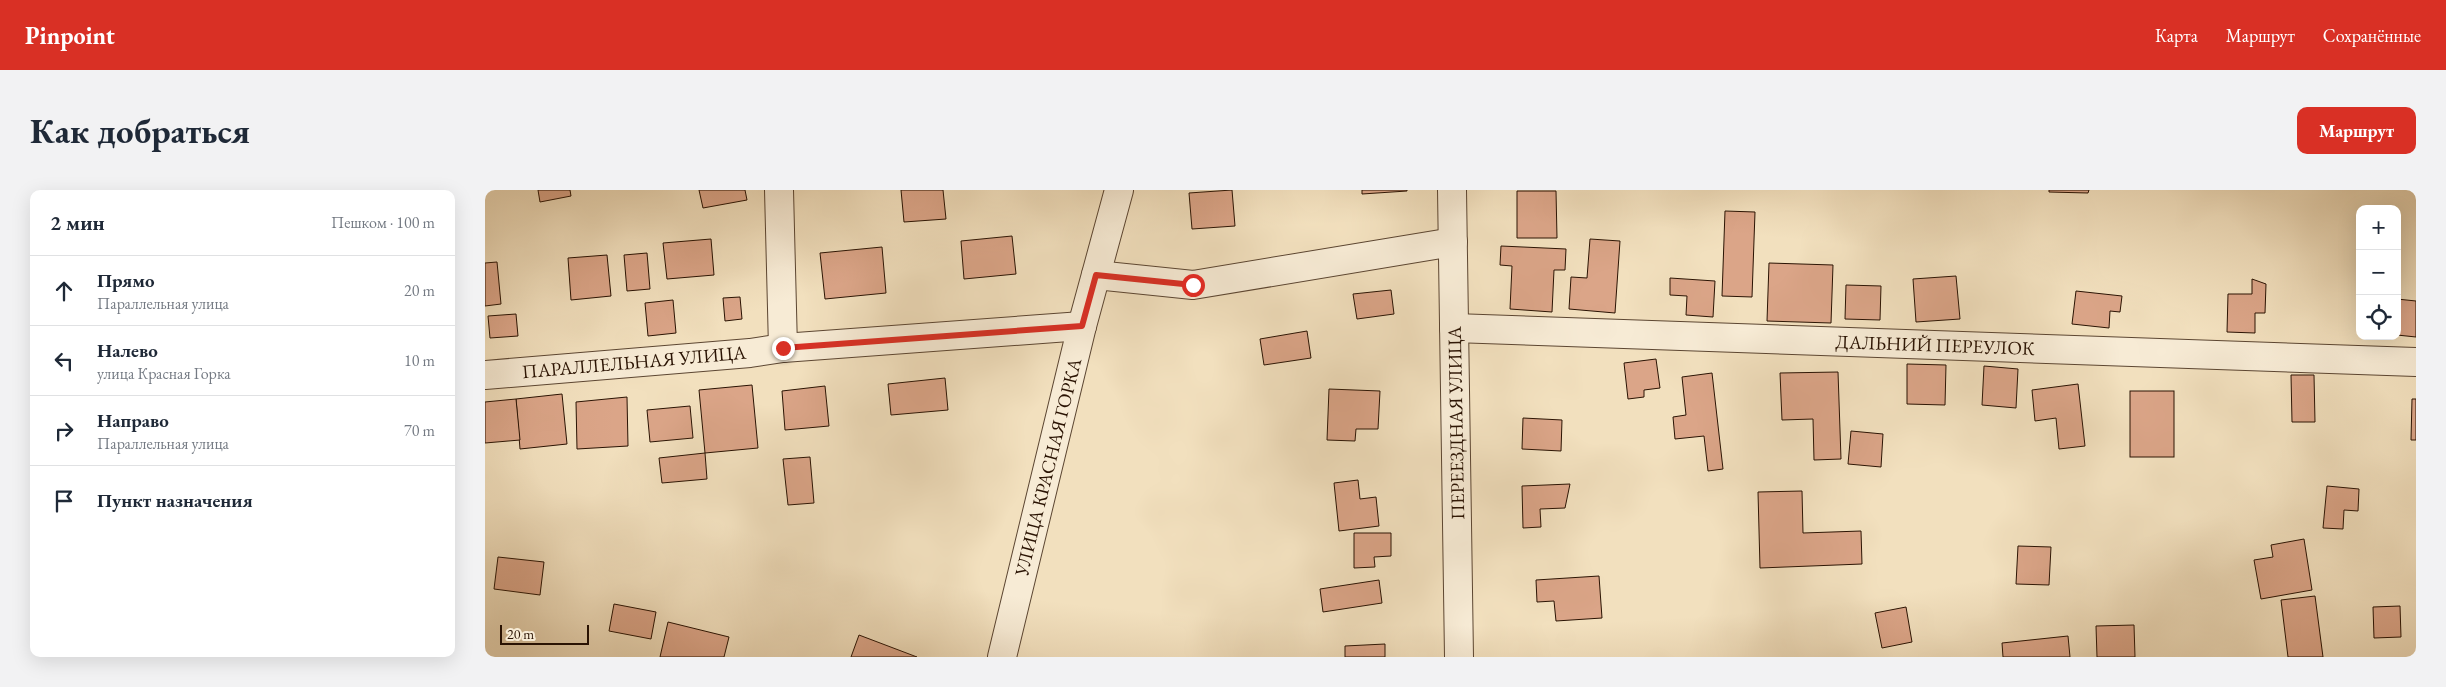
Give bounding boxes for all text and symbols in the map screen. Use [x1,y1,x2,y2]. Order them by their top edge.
text: Pinpoint [25,20,115,51]
text: Карта [2155,24,2198,47]
text: Маршрут [2226,24,2295,47]
text: Сохранённые [2323,24,2421,47]
button: Маршрут [2297,107,2416,154]
text: Как добраться [30,108,250,153]
map controls [2356,205,2401,340]
button: + [2356,205,2401,250]
text: 2 мин [50,209,105,236]
text: Пешком · 100 m [331,212,435,233]
button: − [2356,250,2401,295]
text: Прямо [97,268,155,293]
route start [1182,274,1205,297]
icon: ahead [50,277,78,305]
text: 20 m [404,280,435,301]
text: Параллельная улица [97,293,229,314]
button: locate [2356,295,2401,340]
street label: ПЕРЕЕЗДНАЯ УЛИЦА [1442,325,1470,520]
street label: ДАЛЬНИЙ ПЕРЕУЛОК [1835,329,2035,361]
route end [772,337,795,360]
text: Налево [97,338,158,363]
street label: ПАРАЛЛЕЛЬНАЯ УЛИЦА [521,340,748,384]
icon: left [50,347,78,375]
text: 10 m [404,350,435,371]
street label: УЛИЦА КРАСНАЯ ГОРКА [1009,355,1087,580]
text: улица Красная Горка [97,363,231,384]
text: Направо [97,408,169,433]
icon: right [50,417,78,445]
text: 70 m [404,420,435,441]
text: Параллельная улица [97,433,229,454]
icon: arrive [50,487,78,515]
text: Пункт назначения [97,488,253,513]
scale bar [500,622,589,645]
text: 20 m [507,625,534,643]

